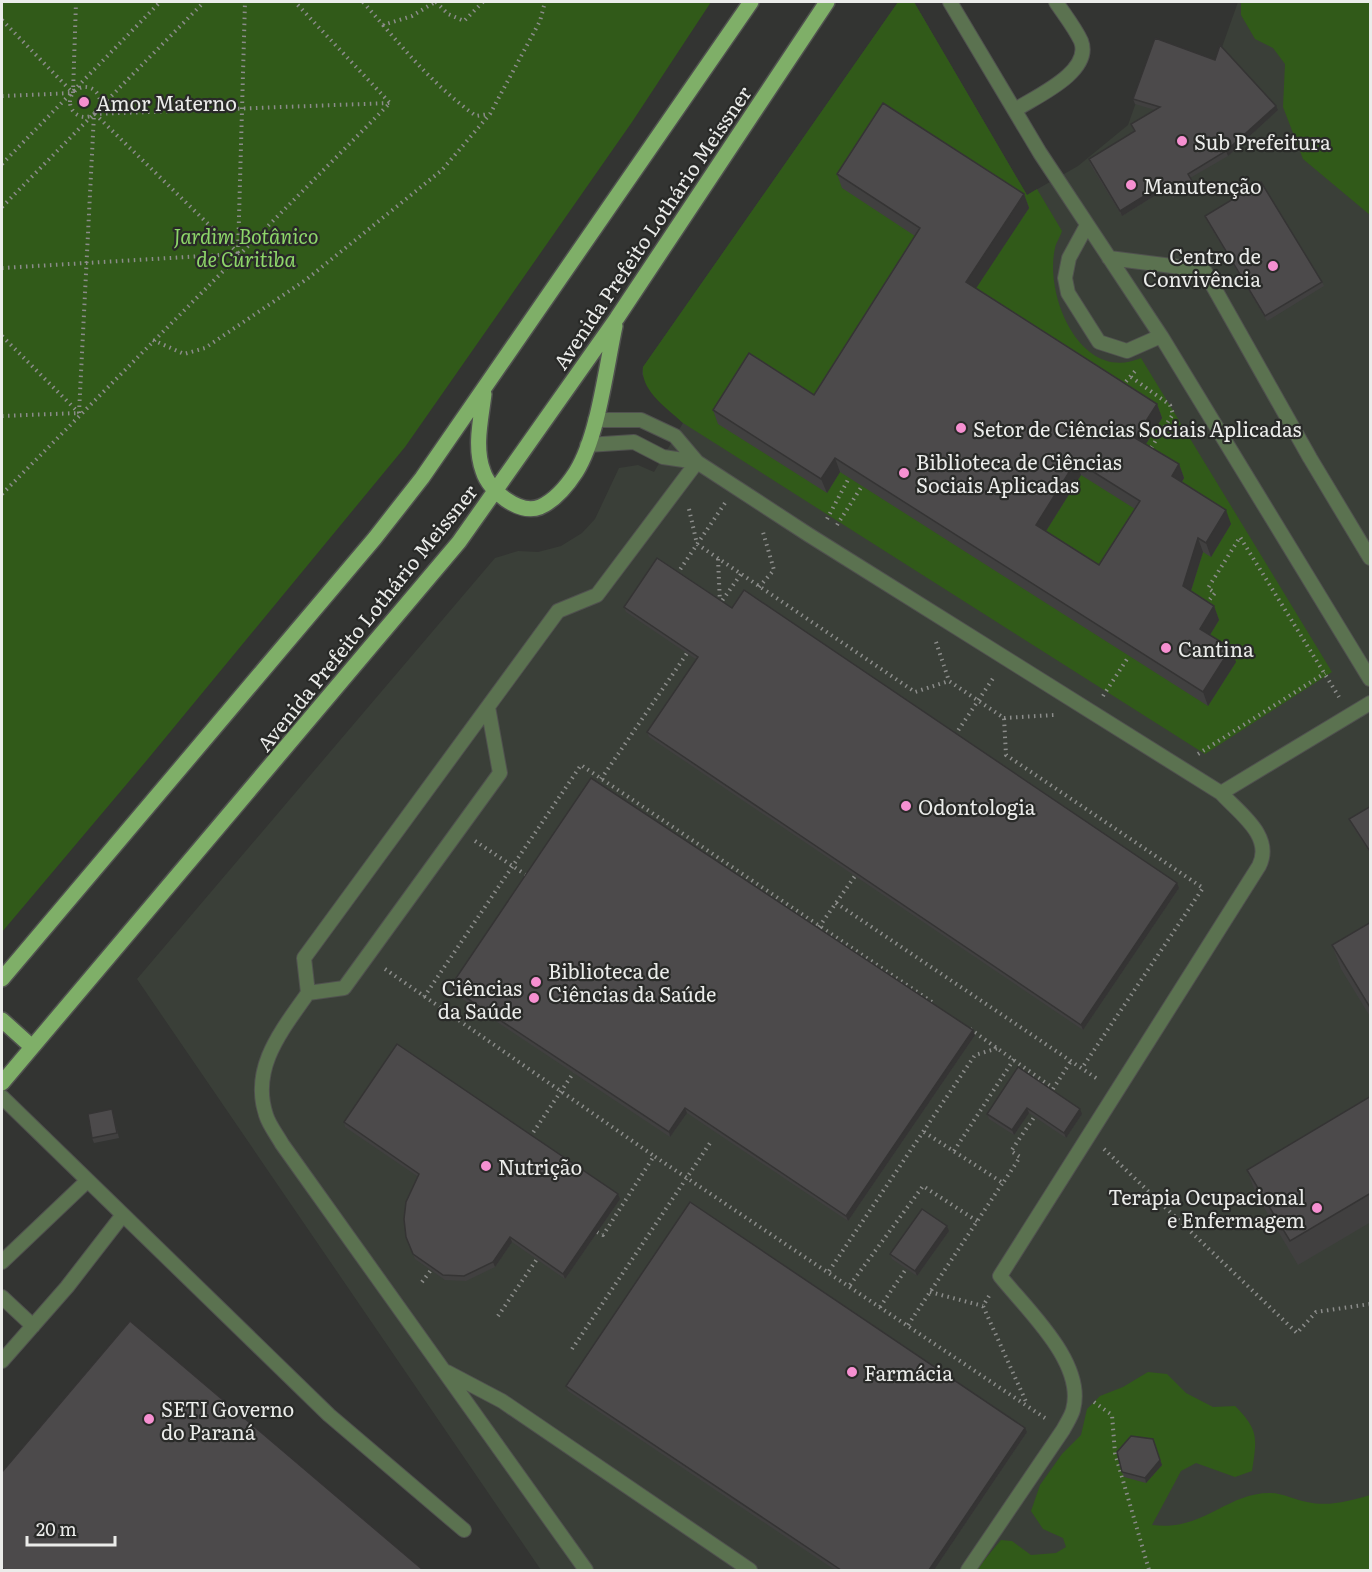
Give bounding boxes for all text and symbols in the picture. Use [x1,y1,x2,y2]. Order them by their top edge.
street label: Avenida Prefeito Lothário Meissner [545,79,758,375]
place label: Amor Materno [96,87,237,117]
marker: Amor Materno [77,95,91,109]
place label: Sub Prefeitura [1194,126,1331,156]
marker: Sub Prefeitura [1175,134,1189,148]
place label: Manutenção [1143,170,1262,200]
marker: Manutenção [1124,178,1138,192]
park label: Jardim Botânico de Curitiba [173,220,319,273]
place label: Centro de Convivência [1143,240,1261,293]
marker: Centro de Convivência [1266,259,1280,273]
place label: Setor de Ciências Sociais Aplicadas [973,413,1302,443]
marker: Setor de Ciências Sociais Aplicadas [954,421,968,435]
place label: Biblioteca de Ciências Sociais Aplicadas [916,446,1122,499]
marker: Biblioteca de Ciências Sociais Aplicadas [897,466,911,480]
street label: Avenida Prefeito Lothário Meissner [249,477,484,757]
place label: Cantina [1178,633,1254,663]
marker: Cantina [1159,641,1173,655]
place label: Odontologia [918,791,1036,821]
marker: Odontologia [899,799,913,813]
place label: Biblioteca de Ciências da Saúde [548,955,716,1008]
place label: Ciências da Saúde [438,972,522,1025]
marker: Biblioteca de Ciências da Saúde [529,975,543,989]
marker: Ciências da Saúde [527,991,541,1005]
place label: Nutrição [498,1151,582,1181]
marker: Nutrição [479,1159,493,1173]
place label: Terapia Ocupacional e Enfermagem [1108,1181,1305,1234]
marker: Terapia Ocupacional e Enfermagem [1310,1201,1324,1215]
place label: Farmácia [864,1357,953,1387]
marker: Farmácia [845,1365,859,1379]
place label: SETI Governo do Paraná [161,1393,294,1446]
marker: SETI Governo do Paraná [142,1412,156,1426]
scale bar [27,1509,116,1547]
text: 20 m [36,1515,77,1542]

